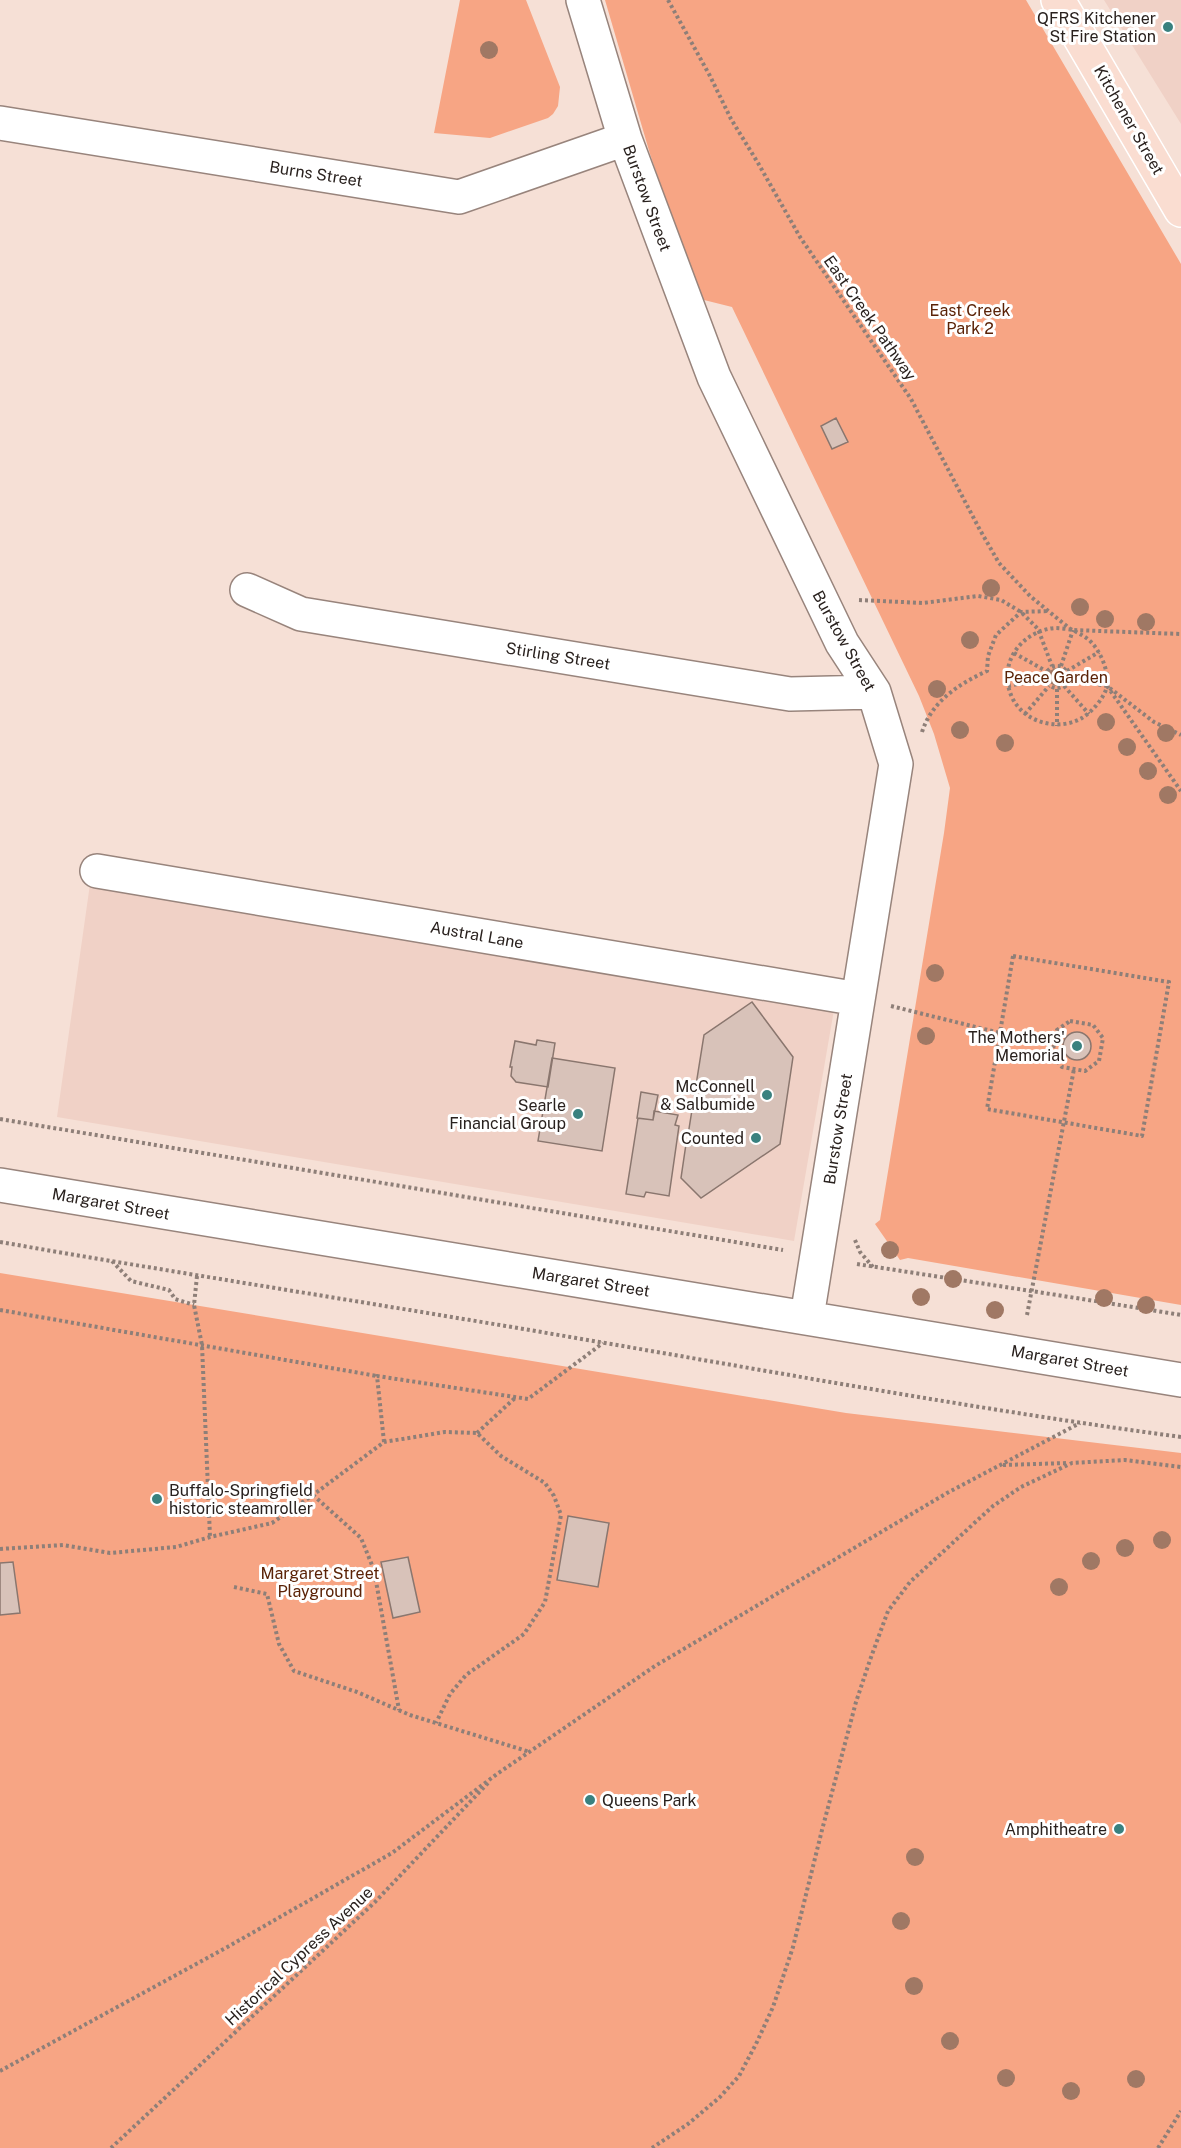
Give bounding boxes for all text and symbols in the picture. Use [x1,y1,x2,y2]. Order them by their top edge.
place label: QFRS Kitchener St Fire Station [1037,9,1156,46]
marker: QFRS Kitchener St Fire Station [1161,20,1175,34]
street label: Kitchener Street [1090,62,1168,178]
street label: Burstow Street [619,142,675,254]
street label: Burns Street [268,157,364,191]
street label: East Creek Pathway [820,252,920,384]
park label: East Creek Park 2 [930,301,1010,338]
street label: Burstow Street [808,587,880,695]
street label: Stirling Street [504,638,612,674]
park label: Peace Garden [1004,668,1108,687]
street label: Austral Lane [429,917,525,953]
place label: The Mothers' Memorial [968,1028,1065,1065]
marker: The Mothers' Memorial [1070,1039,1084,1053]
street label: Burstow Street [820,1072,856,1186]
place label: McConnell & Salbumide [660,1077,755,1114]
marker: McConnell & Salbumide [760,1088,774,1102]
place label: Searle Financial Group [449,1096,566,1133]
marker: Searle Financial Group [571,1107,585,1121]
place label: Counted [681,1129,744,1148]
marker: Counted [749,1131,763,1145]
street label: Margaret Street [51,1184,171,1224]
street label: Margaret Street [531,1263,651,1301]
street label: Margaret Street [1010,1341,1130,1381]
place label: Buffalo-Springfield historic steamroller [169,1481,313,1518]
marker: Buffalo-Springfield historic steamroller [150,1492,164,1506]
park label: Margaret Street Playground [260,1564,380,1601]
place label: Queens Park [602,1791,697,1810]
marker: Queens Park [583,1793,597,1807]
place label: Amphitheatre [1005,1820,1107,1839]
marker: Amphitheatre [1112,1822,1126,1836]
street label: Historical Cypress Avenue [221,1883,377,2029]

